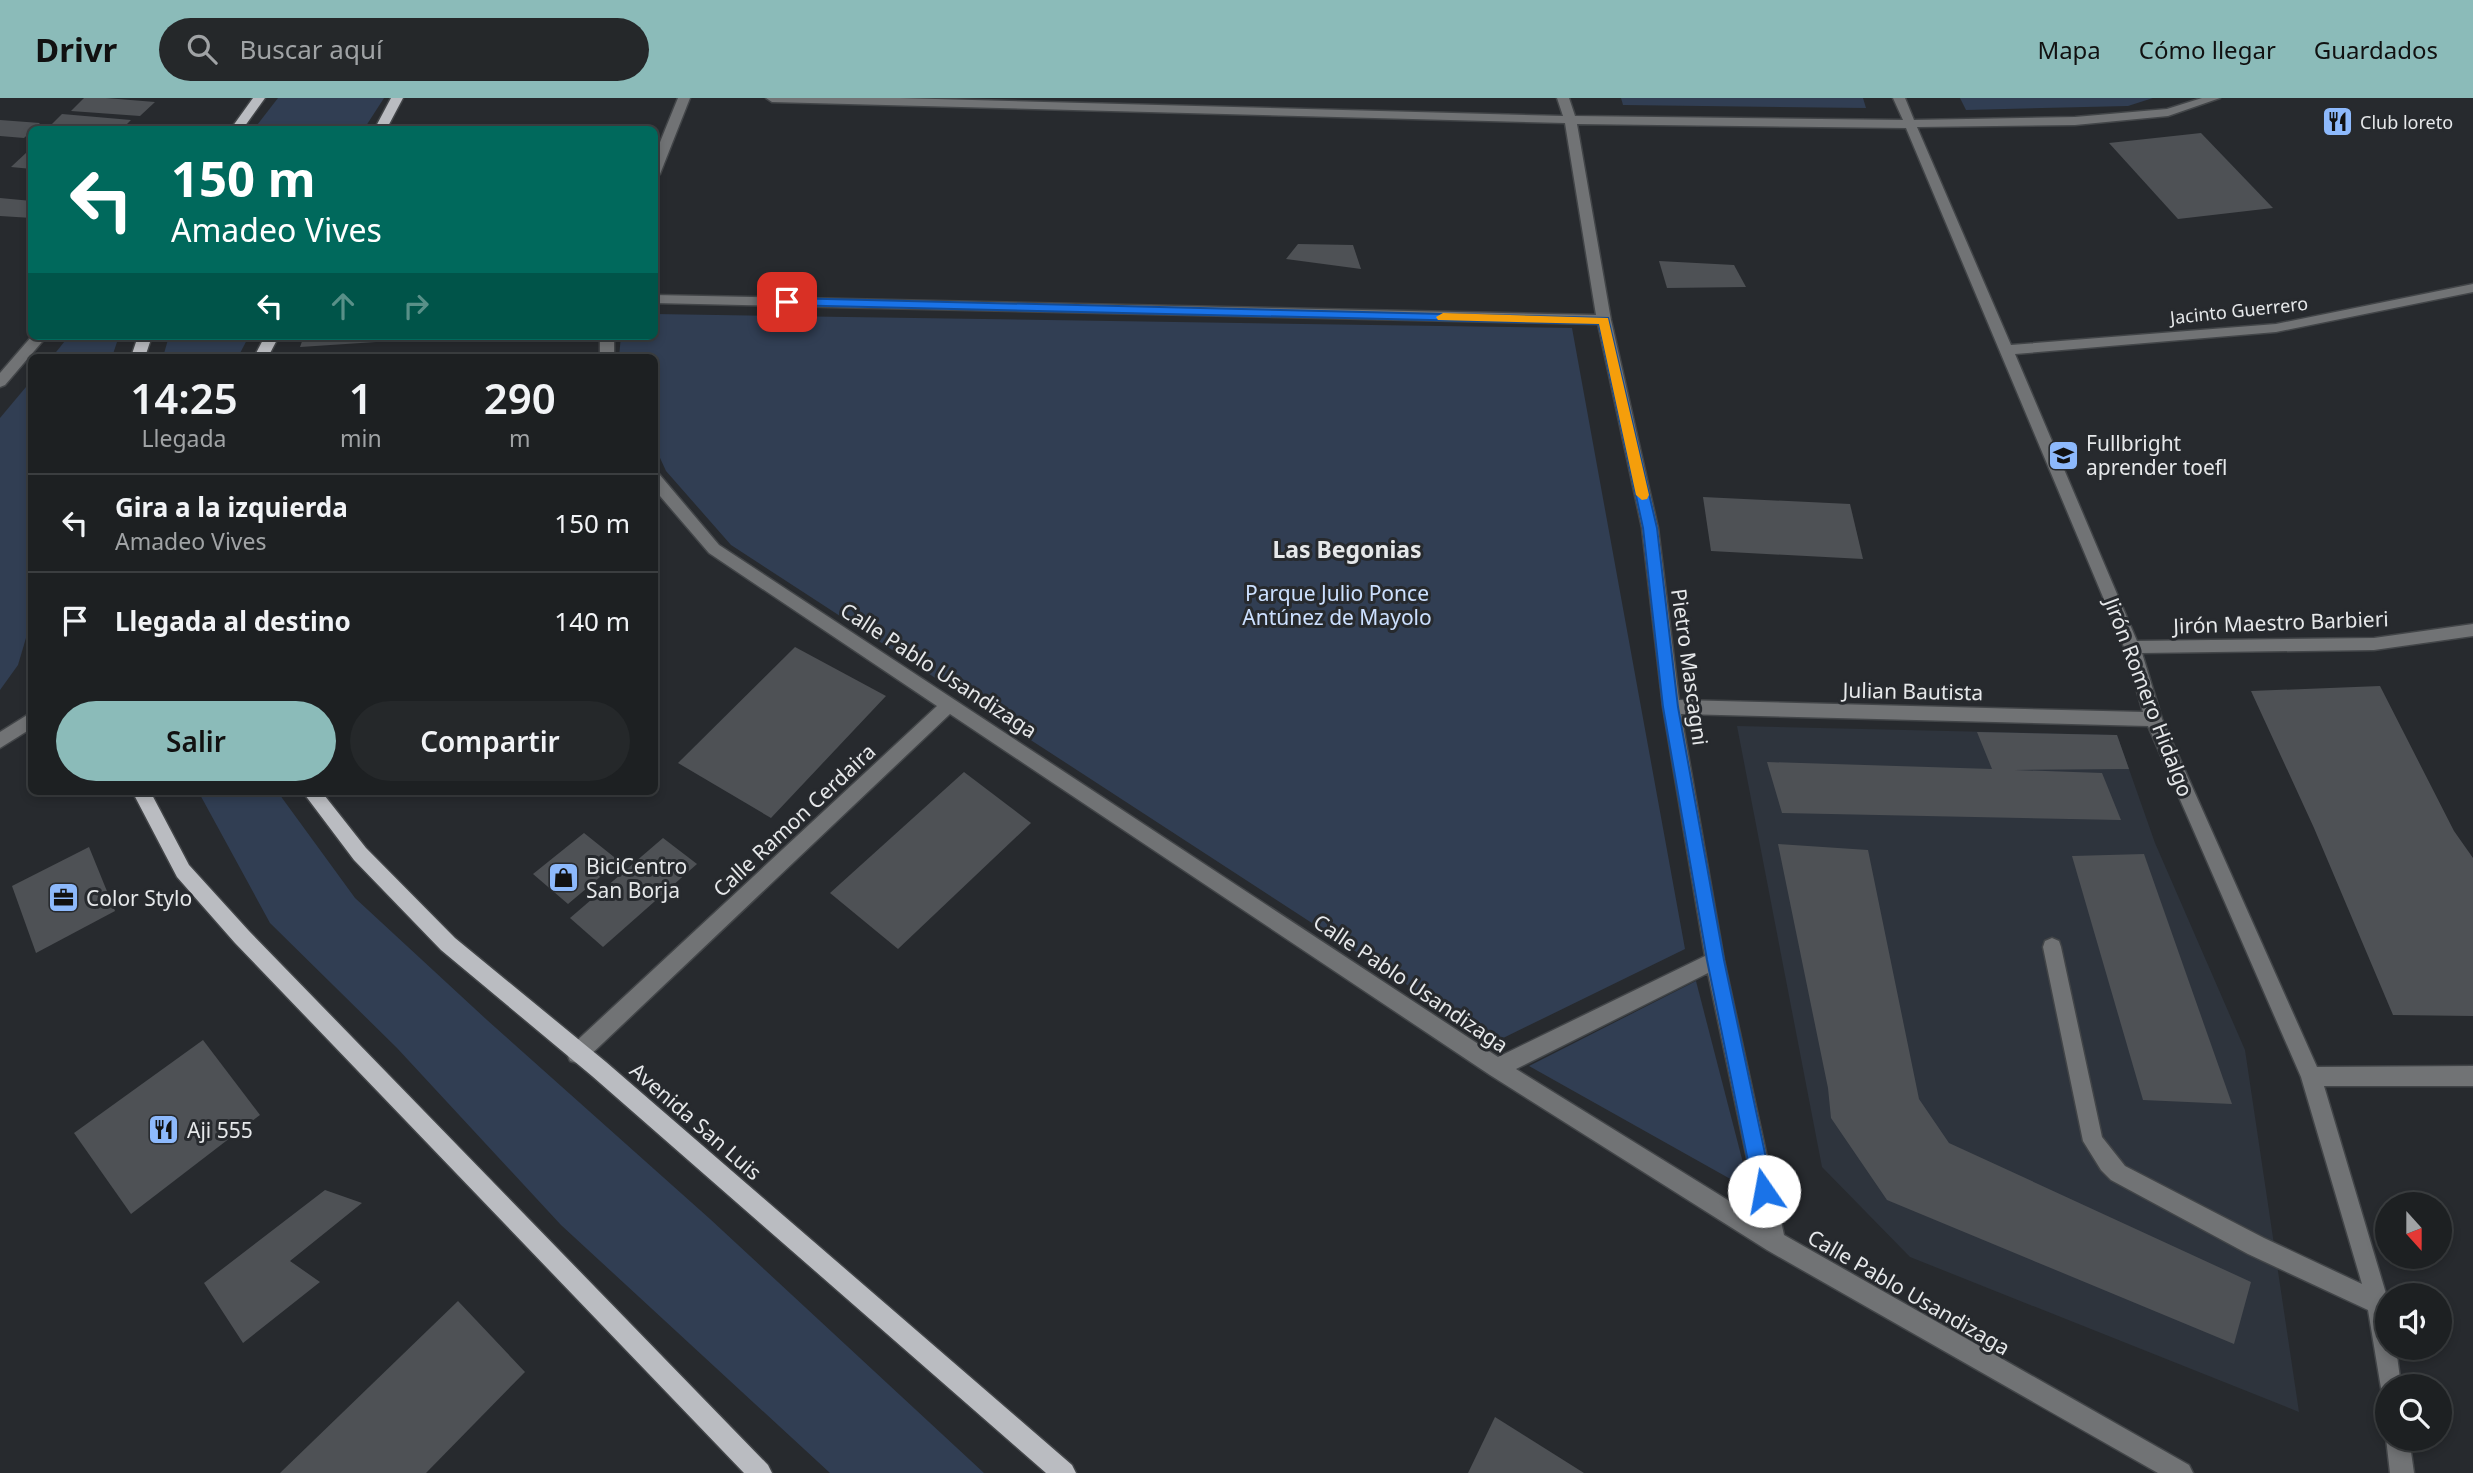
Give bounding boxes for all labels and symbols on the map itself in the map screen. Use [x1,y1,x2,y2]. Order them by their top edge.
restaurant icon: Club loreto [2320,105,2354,139]
place label: Club loreto [2360,110,2453,134]
pin [757,272,817,332]
street label: Jacinto Guerrero [2167,291,2309,329]
place label: Fullbright aprender toefl [2086,429,2227,481]
school or university icon: Fullbright aprender toefl [2046,438,2080,472]
district label: Las Begonias [1272,533,1422,565]
park label: Parque Julio Ponce Antúnez de Mayolo [1242,579,1432,631]
street label: Pietro Mascagni [1665,587,1715,747]
street label: Jirón Romero Hidalgo [2097,592,2200,800]
street label: Calle Pablo Usandizaga [835,596,1043,744]
street label: Jirón Maestro Barbieri [2171,604,2389,640]
street label: Julian Bautista [1840,676,1984,706]
street label: Calle Ramon Cerdaira [707,737,881,903]
place label: BiciCentro San Borja [586,852,687,904]
shop icon: BiciCentro San Borja [546,861,580,895]
office icon: Color Stylo [46,881,80,915]
place label: Color Stylo [86,884,192,912]
street label: Calle Pablo Usandizaga [1308,907,1514,1059]
street label: Avenida San Luis [624,1056,768,1186]
restaurant icon: Aji 555 [147,1113,181,1147]
place label: Aji 555 [187,1116,253,1144]
position arrow [1727,1154,1801,1228]
north arrow [2375,1192,2452,1269]
street label: Calle Pablo Usandizaga [1803,1223,2015,1361]

